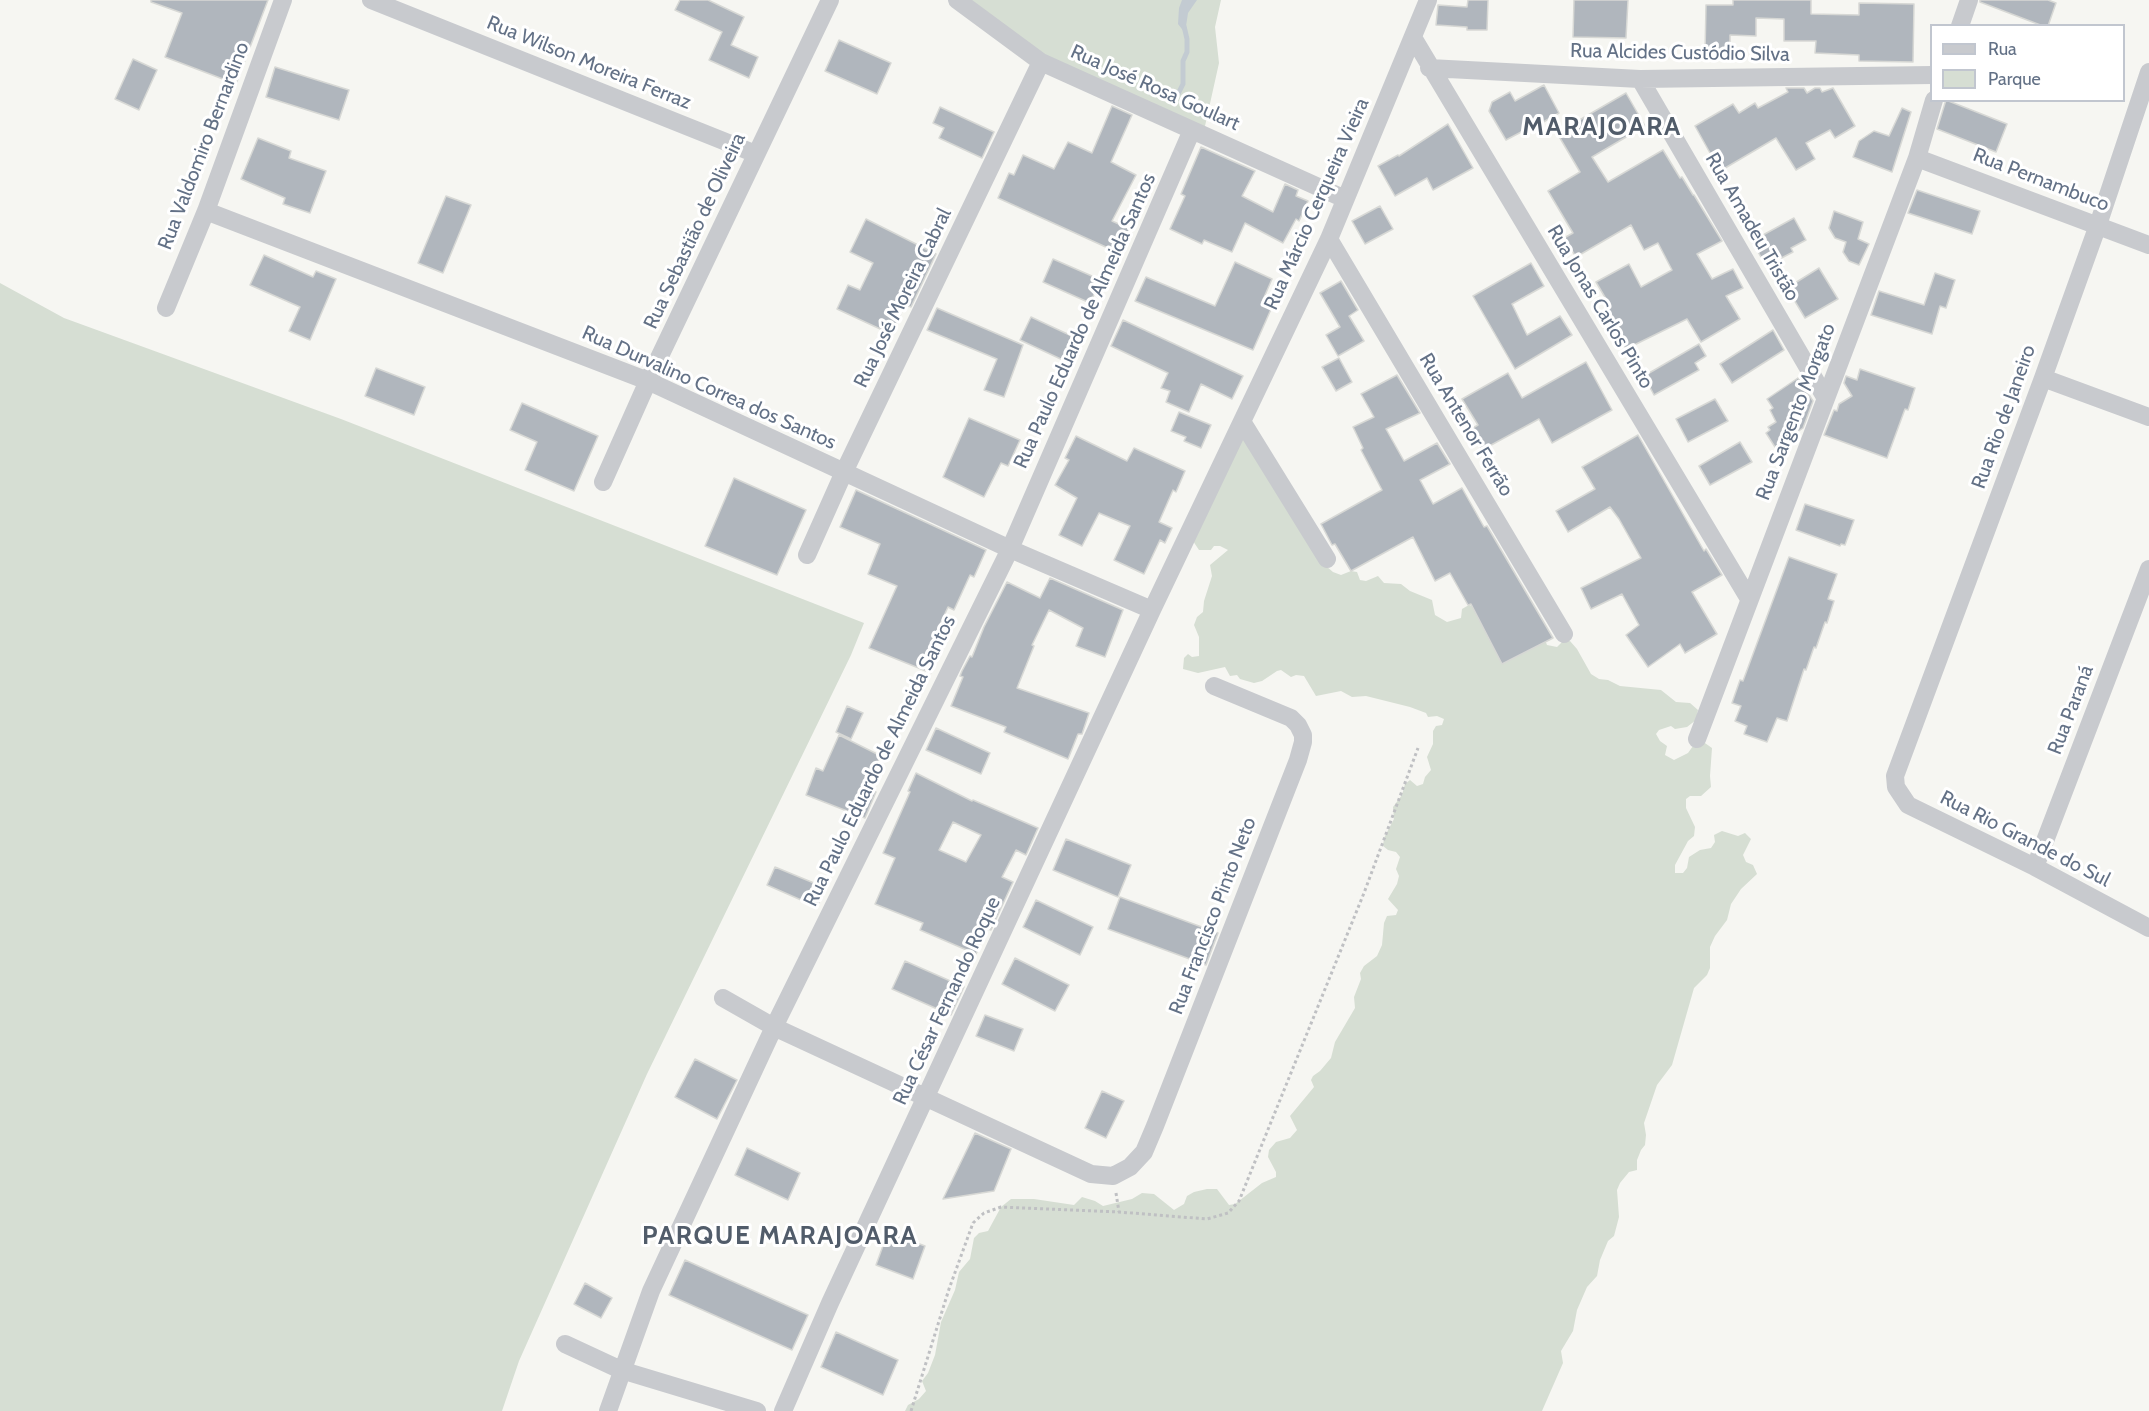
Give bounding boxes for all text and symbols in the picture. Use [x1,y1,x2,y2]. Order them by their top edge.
street label: Rua Wilson Moreira Ferraz [483,11,695,115]
legend [1930,24,2125,102]
text: Rua [1988,38,2017,60]
street label: Rua Valdomiro Bernardino [153,39,255,253]
street label: Rua Alcides Custódio Silva [1570,39,1790,67]
street label: Rua José Rosa Goulart [1067,40,1243,136]
text: Parque [1988,68,2041,90]
street label: Rua Márcio Cerqueira Vieira [1259,94,1375,314]
district label: MARAJOARA [1522,111,1682,143]
street label: Rua Sebastião de Oliveira [639,129,751,333]
street label: Rua Pernambuco [1969,143,2113,217]
street label: Rua Amadeu Tristão [1700,149,1804,305]
street label: Rua Paulo Eduardo de Almeida Santos [1009,170,1161,472]
street label: Rua José Moreira Cabral [849,204,957,392]
street label: Rua Jonas Carlos Pinto [1542,221,1658,393]
street label: Rua Sargento Morgato [1751,320,1841,504]
street label: Rua Durvalino Correa dos Santos [578,321,840,455]
street label: Rua Rio de Janeiro [1967,342,2041,492]
street label: Rua Antenor Ferrão [1414,349,1518,501]
street label: Rua Paulo Eduardo de Almeida Santos [799,612,961,910]
street label: Rua Paraná [2043,662,2099,758]
street label: Rua Rio Grande do Sul [1936,786,2114,892]
street label: Rua Francisco Pinto Neto [1164,814,1262,1018]
street label: Rua César Fernando Roque [888,893,1006,1109]
district label: PARQUE MARAJOARA [642,1220,918,1252]

